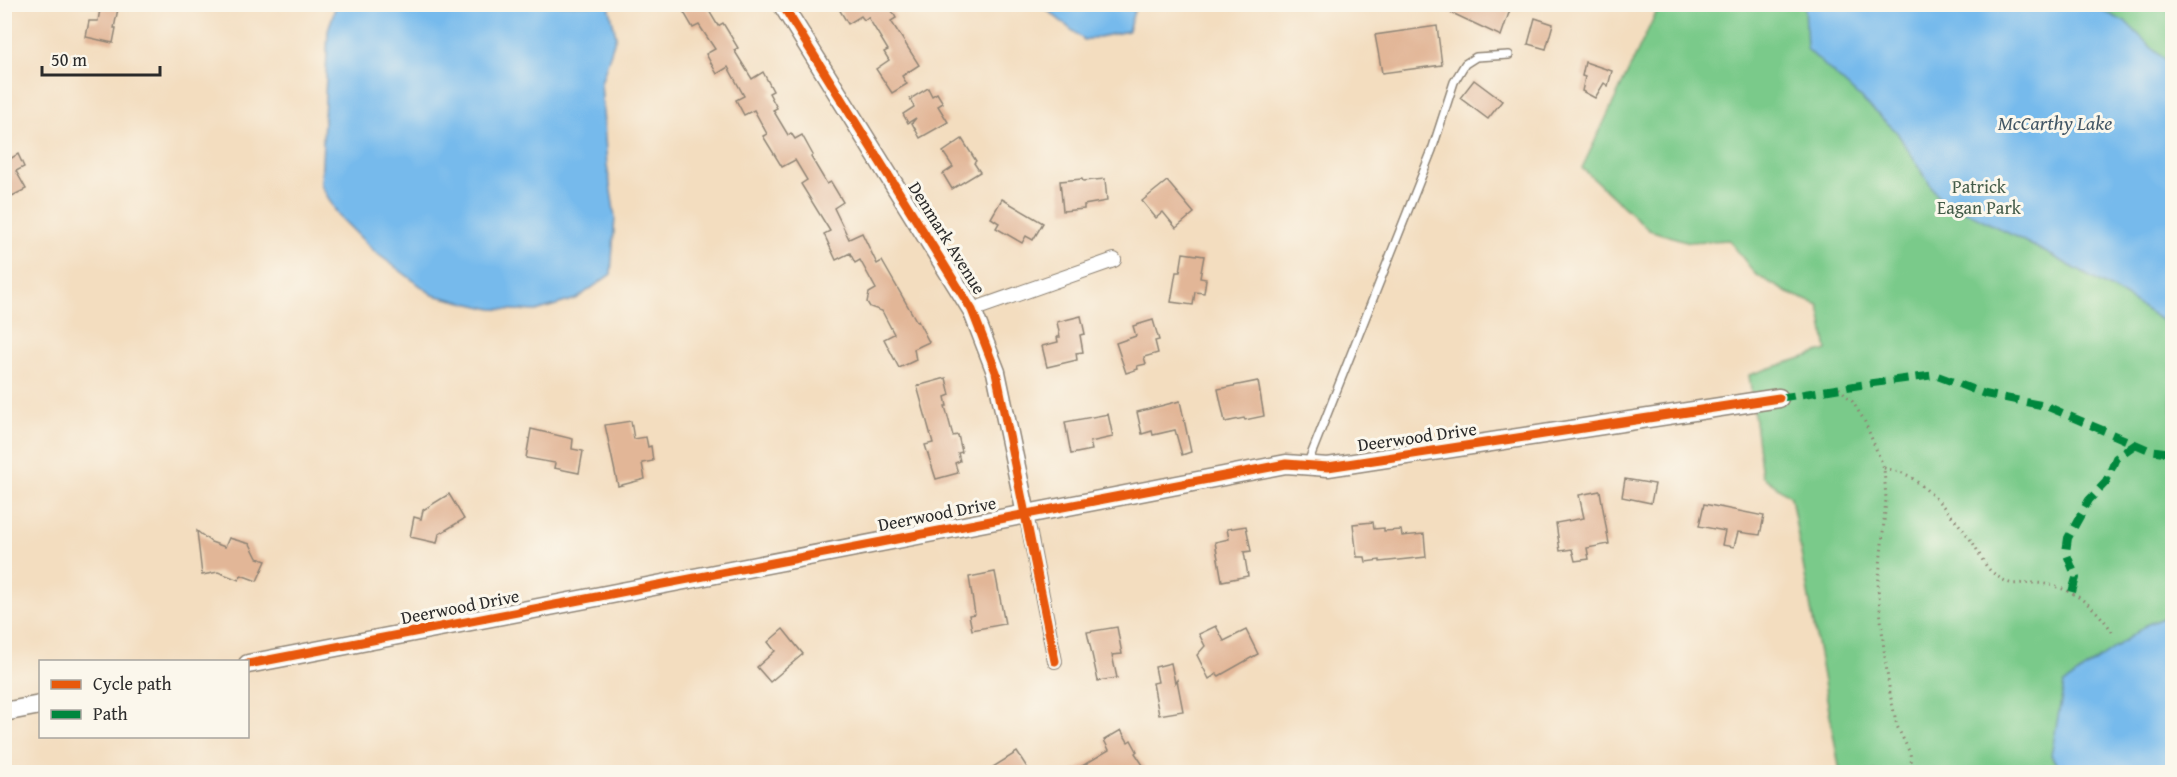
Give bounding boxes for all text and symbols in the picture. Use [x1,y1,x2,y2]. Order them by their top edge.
scale bar [42,39,160,77]
text: 50 m [51,46,87,73]
water label: McCarthy Lake [1998,108,2112,137]
park label: Patrick Eagan Park [1937,173,2022,221]
street label: Denmark Avenue [902,176,993,299]
street label: Deerwood Drive [1356,415,1478,458]
street label: Deerwood Drive [875,489,998,538]
street label: Deerwood Drive [398,582,521,631]
legend [39,660,249,738]
text: Cycle path [93,670,172,697]
text: Path [93,700,128,727]

